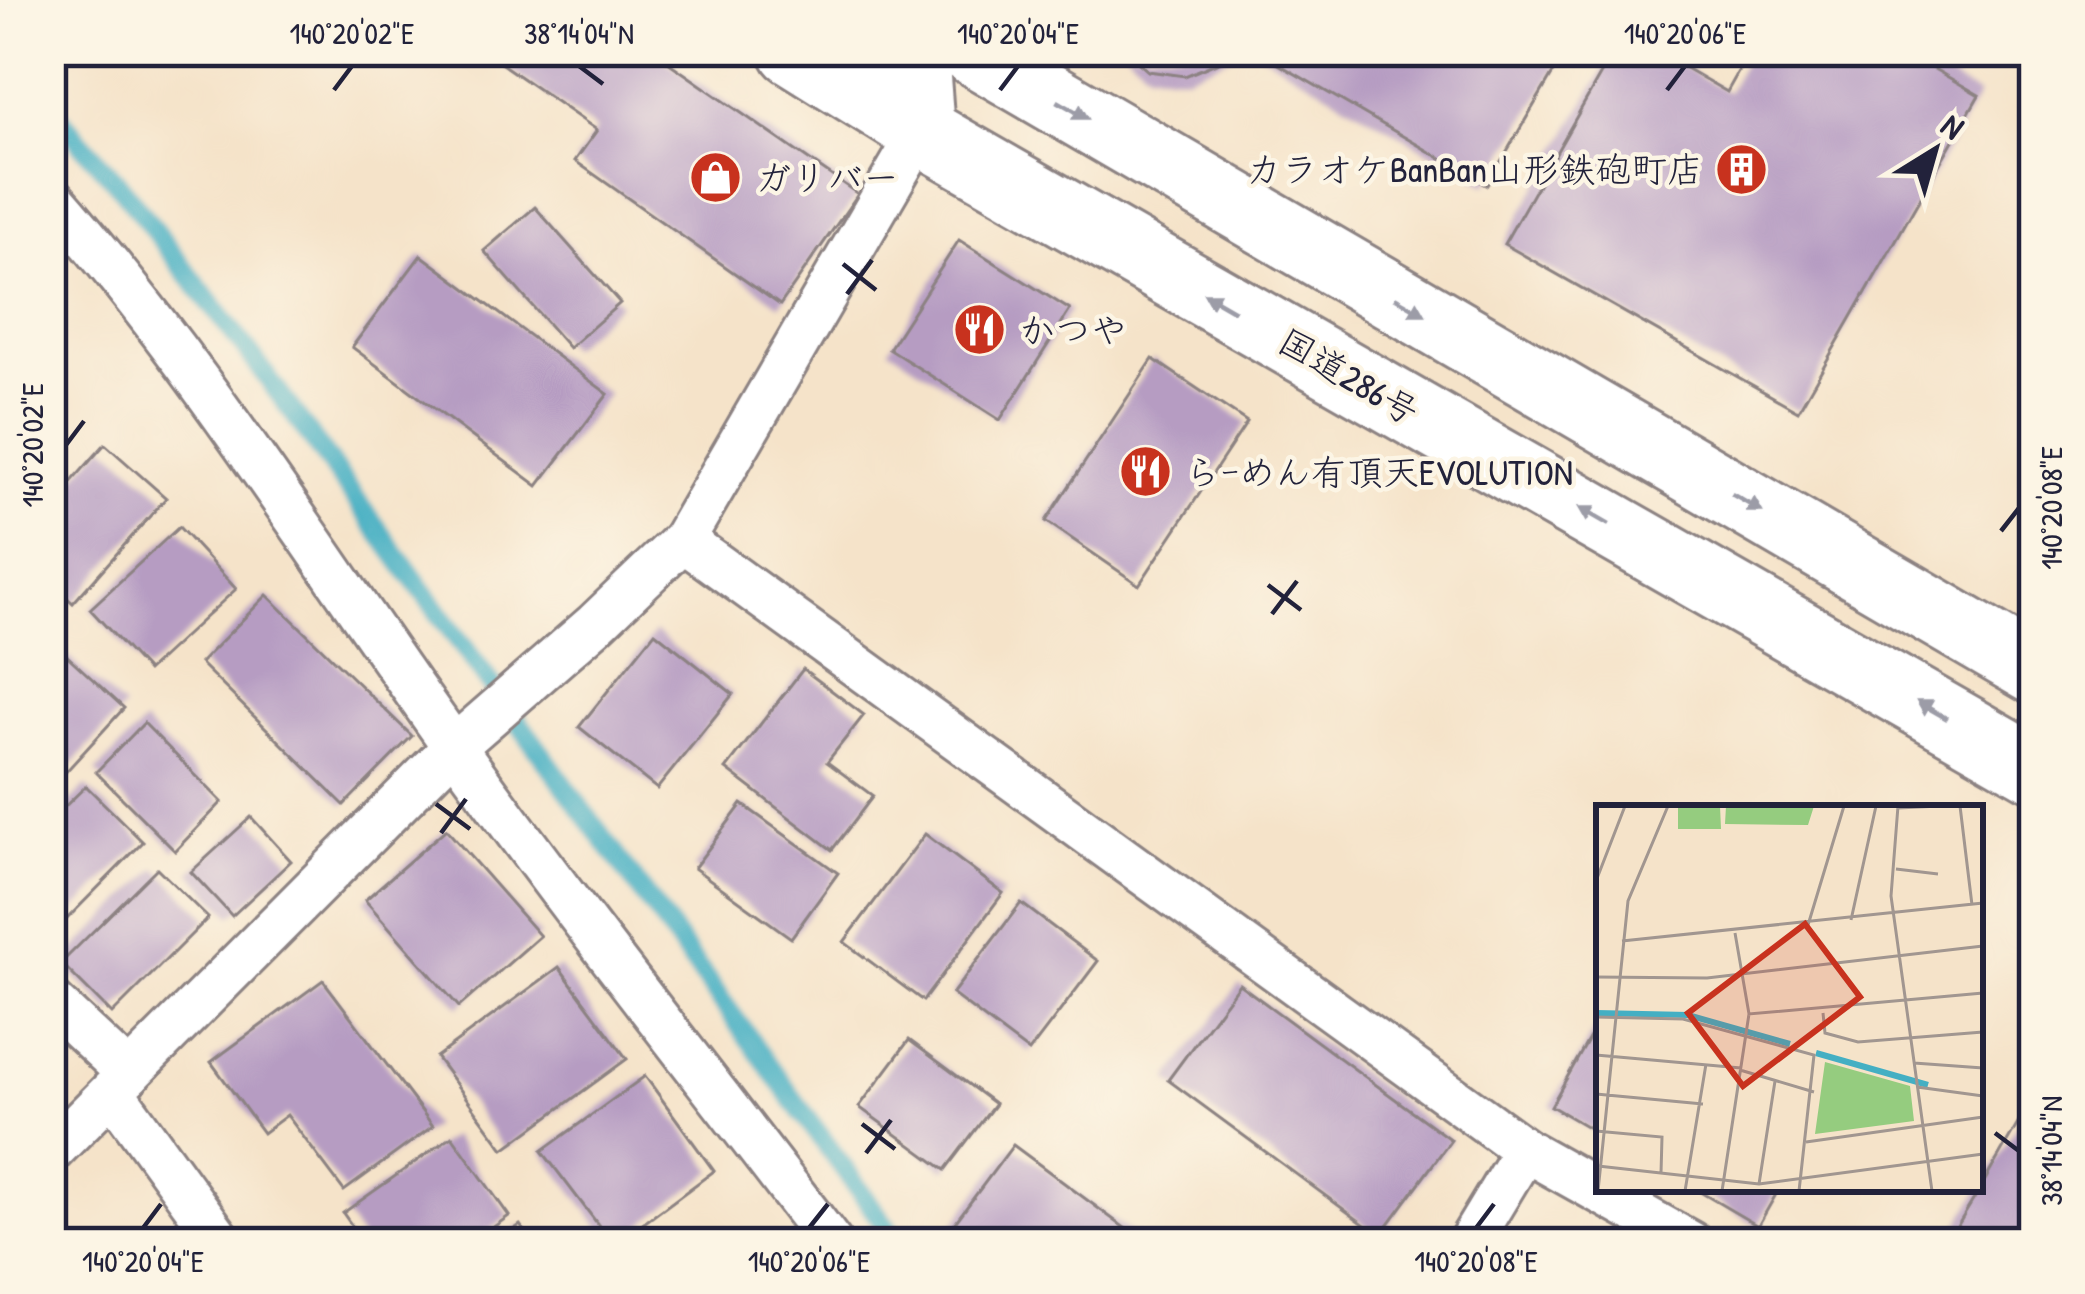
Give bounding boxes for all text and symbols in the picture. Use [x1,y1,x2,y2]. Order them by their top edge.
text: 140°20'02"E [290,13,414,53]
text: 38°14'04"N [524,13,634,53]
text: 140°20'04"E [957,13,1079,53]
text: 140°20'06"E [1624,13,1746,53]
north arrow [1875,90,1995,210]
one-way arrow [1056,98,1090,119]
text: N [1933,103,1973,149]
building icon: カラオケBanBan山形鉄砲町店 [1714,141,1770,197]
place label: カラオケBanBan山形鉄砲町店 [1246,144,1703,193]
shop icon: ガリバー [688,149,744,205]
place label: ガリバー [755,152,899,201]
one-way arrow [1202,292,1236,313]
one-way arrow [1393,295,1427,316]
restaurant icon: かつや [952,302,1008,358]
place label: かつや [1019,305,1127,354]
street label: 国道286号 [1270,316,1429,435]
text: 140°20'02"E [12,383,52,507]
restaurant icon: らｰめん有頂天EVOLUTION [1118,444,1174,500]
text: 140°20'08"E [2031,446,2071,570]
place label: らｰめん有頂天EVOLUTION [1185,447,1573,496]
one-way arrow [1730,491,1764,512]
one-way arrow [1577,507,1611,528]
one-way arrow [1916,701,1949,722]
inset map [1596,805,1983,1192]
text: 38°14'04"N [2031,1096,2071,1206]
text: 140°20'04"E [82,1241,204,1281]
text: 140°20'06"E [748,1241,870,1281]
text: 140°20'08"E [1414,1241,1538,1281]

